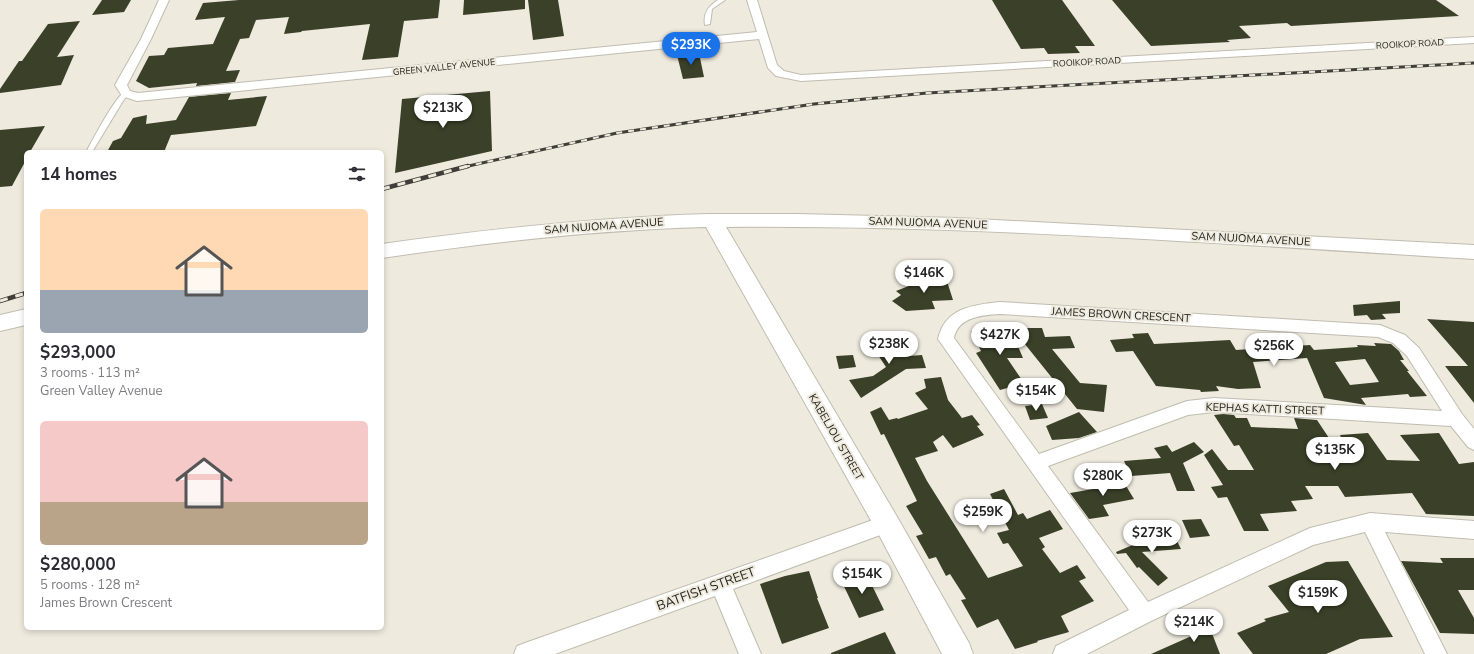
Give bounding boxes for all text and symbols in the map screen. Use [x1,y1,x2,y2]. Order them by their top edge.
pin: $293K [663,32,719,66]
text: $293K [671,36,711,54]
street label: ROOIKOP ROAD [1376,36,1445,52]
street label: ROOIKOP ROAD [1053,54,1122,70]
street label: GREEN VALLEY AVENUE [392,56,496,78]
pin: $213K [415,95,471,129]
text: $213K [423,99,463,117]
text: 14 homes [40,163,117,186]
icon: filters [346,163,368,185]
street label: SAM NUJOMA AVENUE [868,213,988,233]
street label: SAM NUJOMA AVENUE [544,214,664,238]
street label: SAM NUJOMA AVENUE [1191,228,1311,250]
icon: home [168,235,240,307]
pin: $146K [896,260,952,294]
text: $146K [904,264,944,282]
street label: JAMES BROWN CRESCENT [1050,304,1191,326]
pin: $427K [972,322,1028,356]
text: $427K [980,326,1020,344]
pin: $238K [861,331,917,365]
pin: $256K [1246,333,1302,367]
text: $238K [869,335,909,353]
text: $256K [1254,337,1294,355]
text: $293,000 [40,341,116,364]
text: 3 rooms · 113 m² [40,364,140,382]
pin: $154K [1008,378,1064,412]
text: Green Valley Avenue [40,382,162,400]
text: $154K [1016,382,1056,400]
street label: KABELJOU STREET [805,391,867,483]
street label: KEPHAS KATTI STREET [1205,399,1325,419]
pin: $135K [1307,437,1363,471]
text: $135K [1315,441,1355,459]
icon: home [168,447,240,519]
pin: $280K [1075,463,1131,497]
text: $280K [1083,467,1123,485]
pin: $259K [955,499,1011,533]
text: $259K [963,503,1003,521]
pin: $273K [1124,520,1180,554]
text: $273K [1132,524,1172,542]
text: $280,000 [40,553,116,576]
pin: $154K [834,561,890,595]
street label: BATFISH STREET [654,563,758,615]
text: $154K [842,565,882,583]
text: 5 rooms · 128 m² [40,576,140,594]
pin: $159K [1290,580,1346,614]
text: $159K [1298,584,1338,602]
text: James Brown Crescent [40,594,172,612]
pin: $214K [1166,609,1222,643]
text: $214K [1174,613,1214,631]

